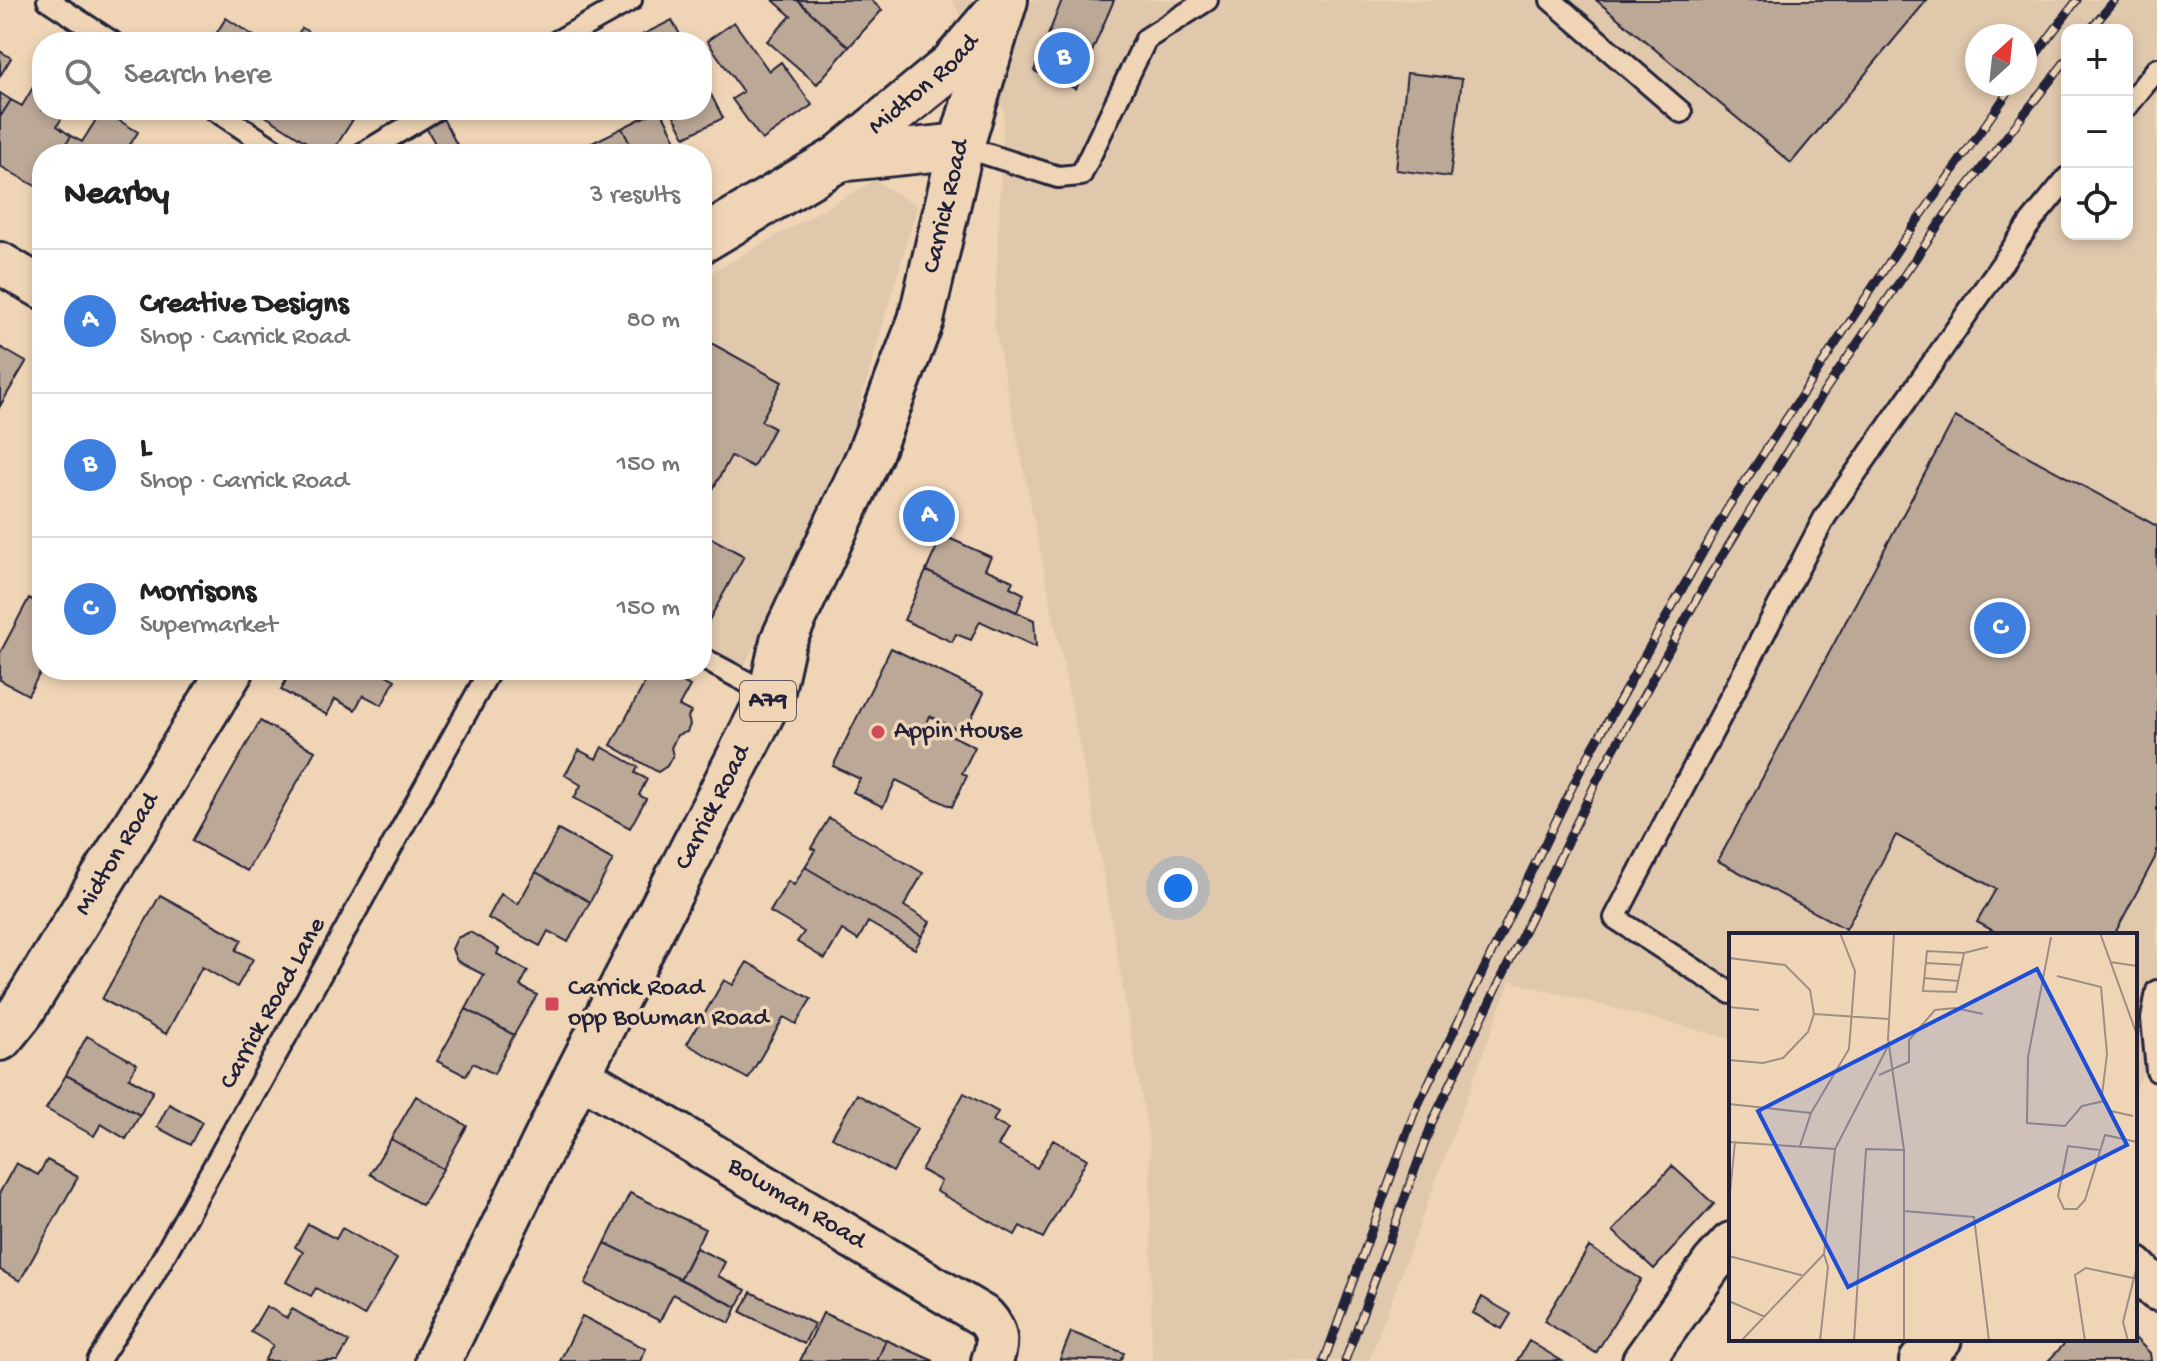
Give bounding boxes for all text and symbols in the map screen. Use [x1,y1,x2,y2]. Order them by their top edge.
north arrow [1965,24,2037,96]
map controls [2061,24,2133,240]
button: + [2061,24,2133,96]
street label: Midton Road [862,27,988,143]
pin: B [1038,28,1090,88]
search box [32,32,712,120]
icon: search [60,54,104,98]
text: Search here [124,59,272,94]
button: − [2061,96,2133,168]
street label: Carrick Road [917,135,978,276]
button: locate [2061,168,2133,240]
text: Nearby [64,176,169,216]
text: 3 results [590,181,680,212]
text: Creative Designs [140,288,349,323]
text: A [82,306,98,337]
text: 80 m [626,306,680,337]
text: Shop · Carrick Road [140,323,349,354]
text: L [140,432,151,467]
text: B [83,450,97,481]
text: 150 m [616,450,680,481]
text: Shop · Carrick Road [140,467,349,498]
pin: A [903,486,955,546]
text: Morrisons [140,576,256,611]
text: C [83,594,97,625]
text: 150 m [616,594,680,625]
pin: C [1974,598,2026,658]
text: Supermarket [140,611,277,642]
road number: A79 [740,681,796,721]
place label: Appin House [894,717,1023,748]
marker: Appin House [869,723,887,741]
street label: Carrick Road [669,739,759,875]
street label: Midton Road [68,786,168,922]
your location [1158,868,1198,908]
street label: Carrick Road Lane [214,912,334,1095]
inset map [1729,933,2137,1341]
place label: Carrick Road opp Bowman Road [568,974,770,1035]
marker: Carrick Road opp Bowman Road [543,995,561,1013]
street label: Bowman Road [721,1151,872,1258]

